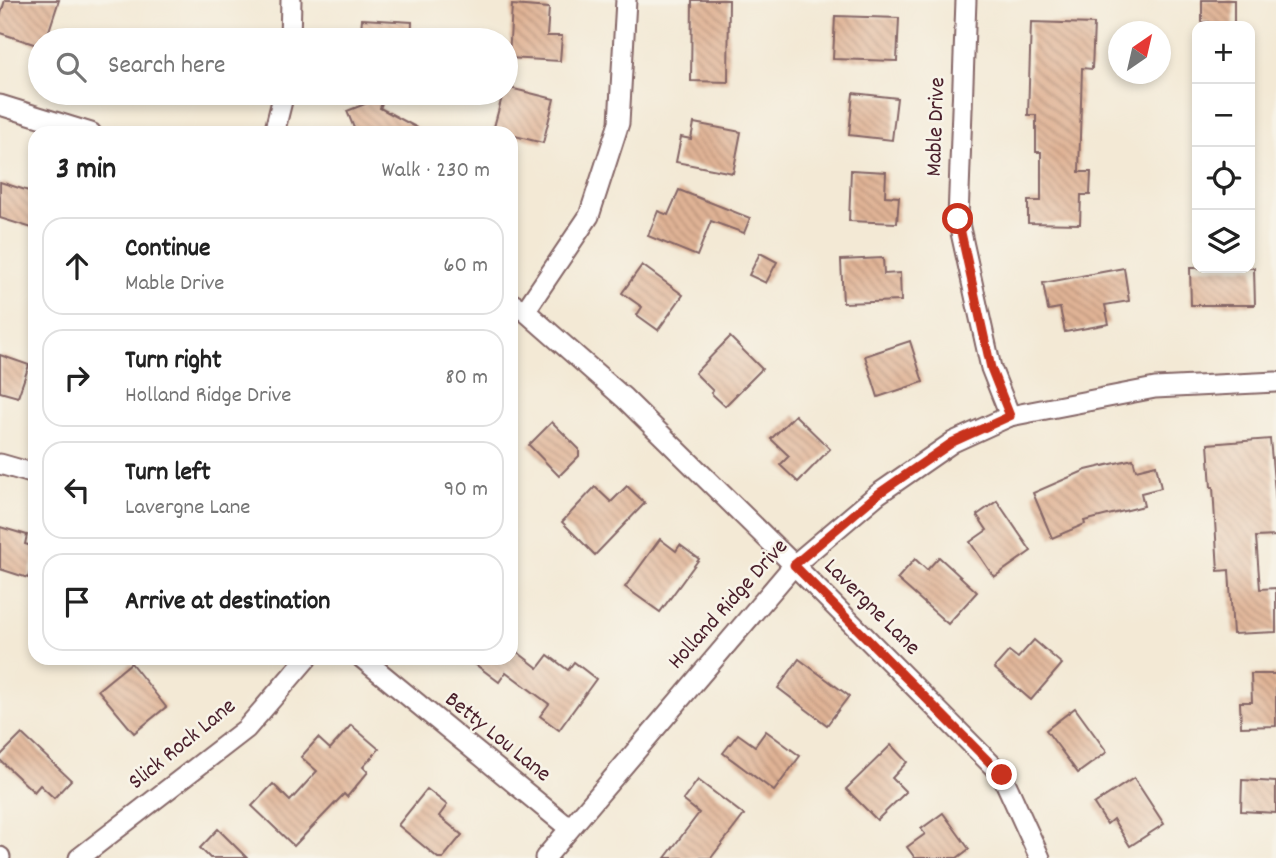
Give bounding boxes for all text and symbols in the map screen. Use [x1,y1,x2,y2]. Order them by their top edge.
north arrow [1108,21,1171,84]
map controls [1192,21,1255,273]
button: + [1192,21,1255,84]
search box [28,28,518,105]
icon: search [52,48,90,86]
text: Search here [108,48,226,85]
street label: Mable Drive [919,77,955,177]
button: − [1192,84,1255,147]
button: locate [1192,147,1255,210]
text: 3 min [56,150,116,193]
text: Walk · 230 m [381,155,490,188]
route start [942,203,973,234]
button: layers [1192,210,1255,273]
text: Continue [125,231,210,268]
icon: ahead [58,247,96,285]
text: 60 m [443,250,488,283]
text: Mable Drive [125,268,224,301]
text: Turn right [125,343,222,380]
icon: right [58,359,96,397]
text: 80 m [445,362,488,395]
text: Holland Ridge Drive [125,380,291,413]
text: Turn left [125,455,211,492]
icon: left [58,471,96,509]
text: 90 m [444,474,488,507]
text: Lavergne Lane [125,492,250,525]
street label: Holland Ridge Drive [661,532,797,678]
street label: Lavergne Lane [815,552,927,664]
icon: arrive [58,583,96,621]
text: Arrive at destination [125,584,330,621]
street label: Betty Lou Lane [437,685,557,791]
street label: Slick Rock Lane [122,691,244,799]
route end [986,759,1017,790]

